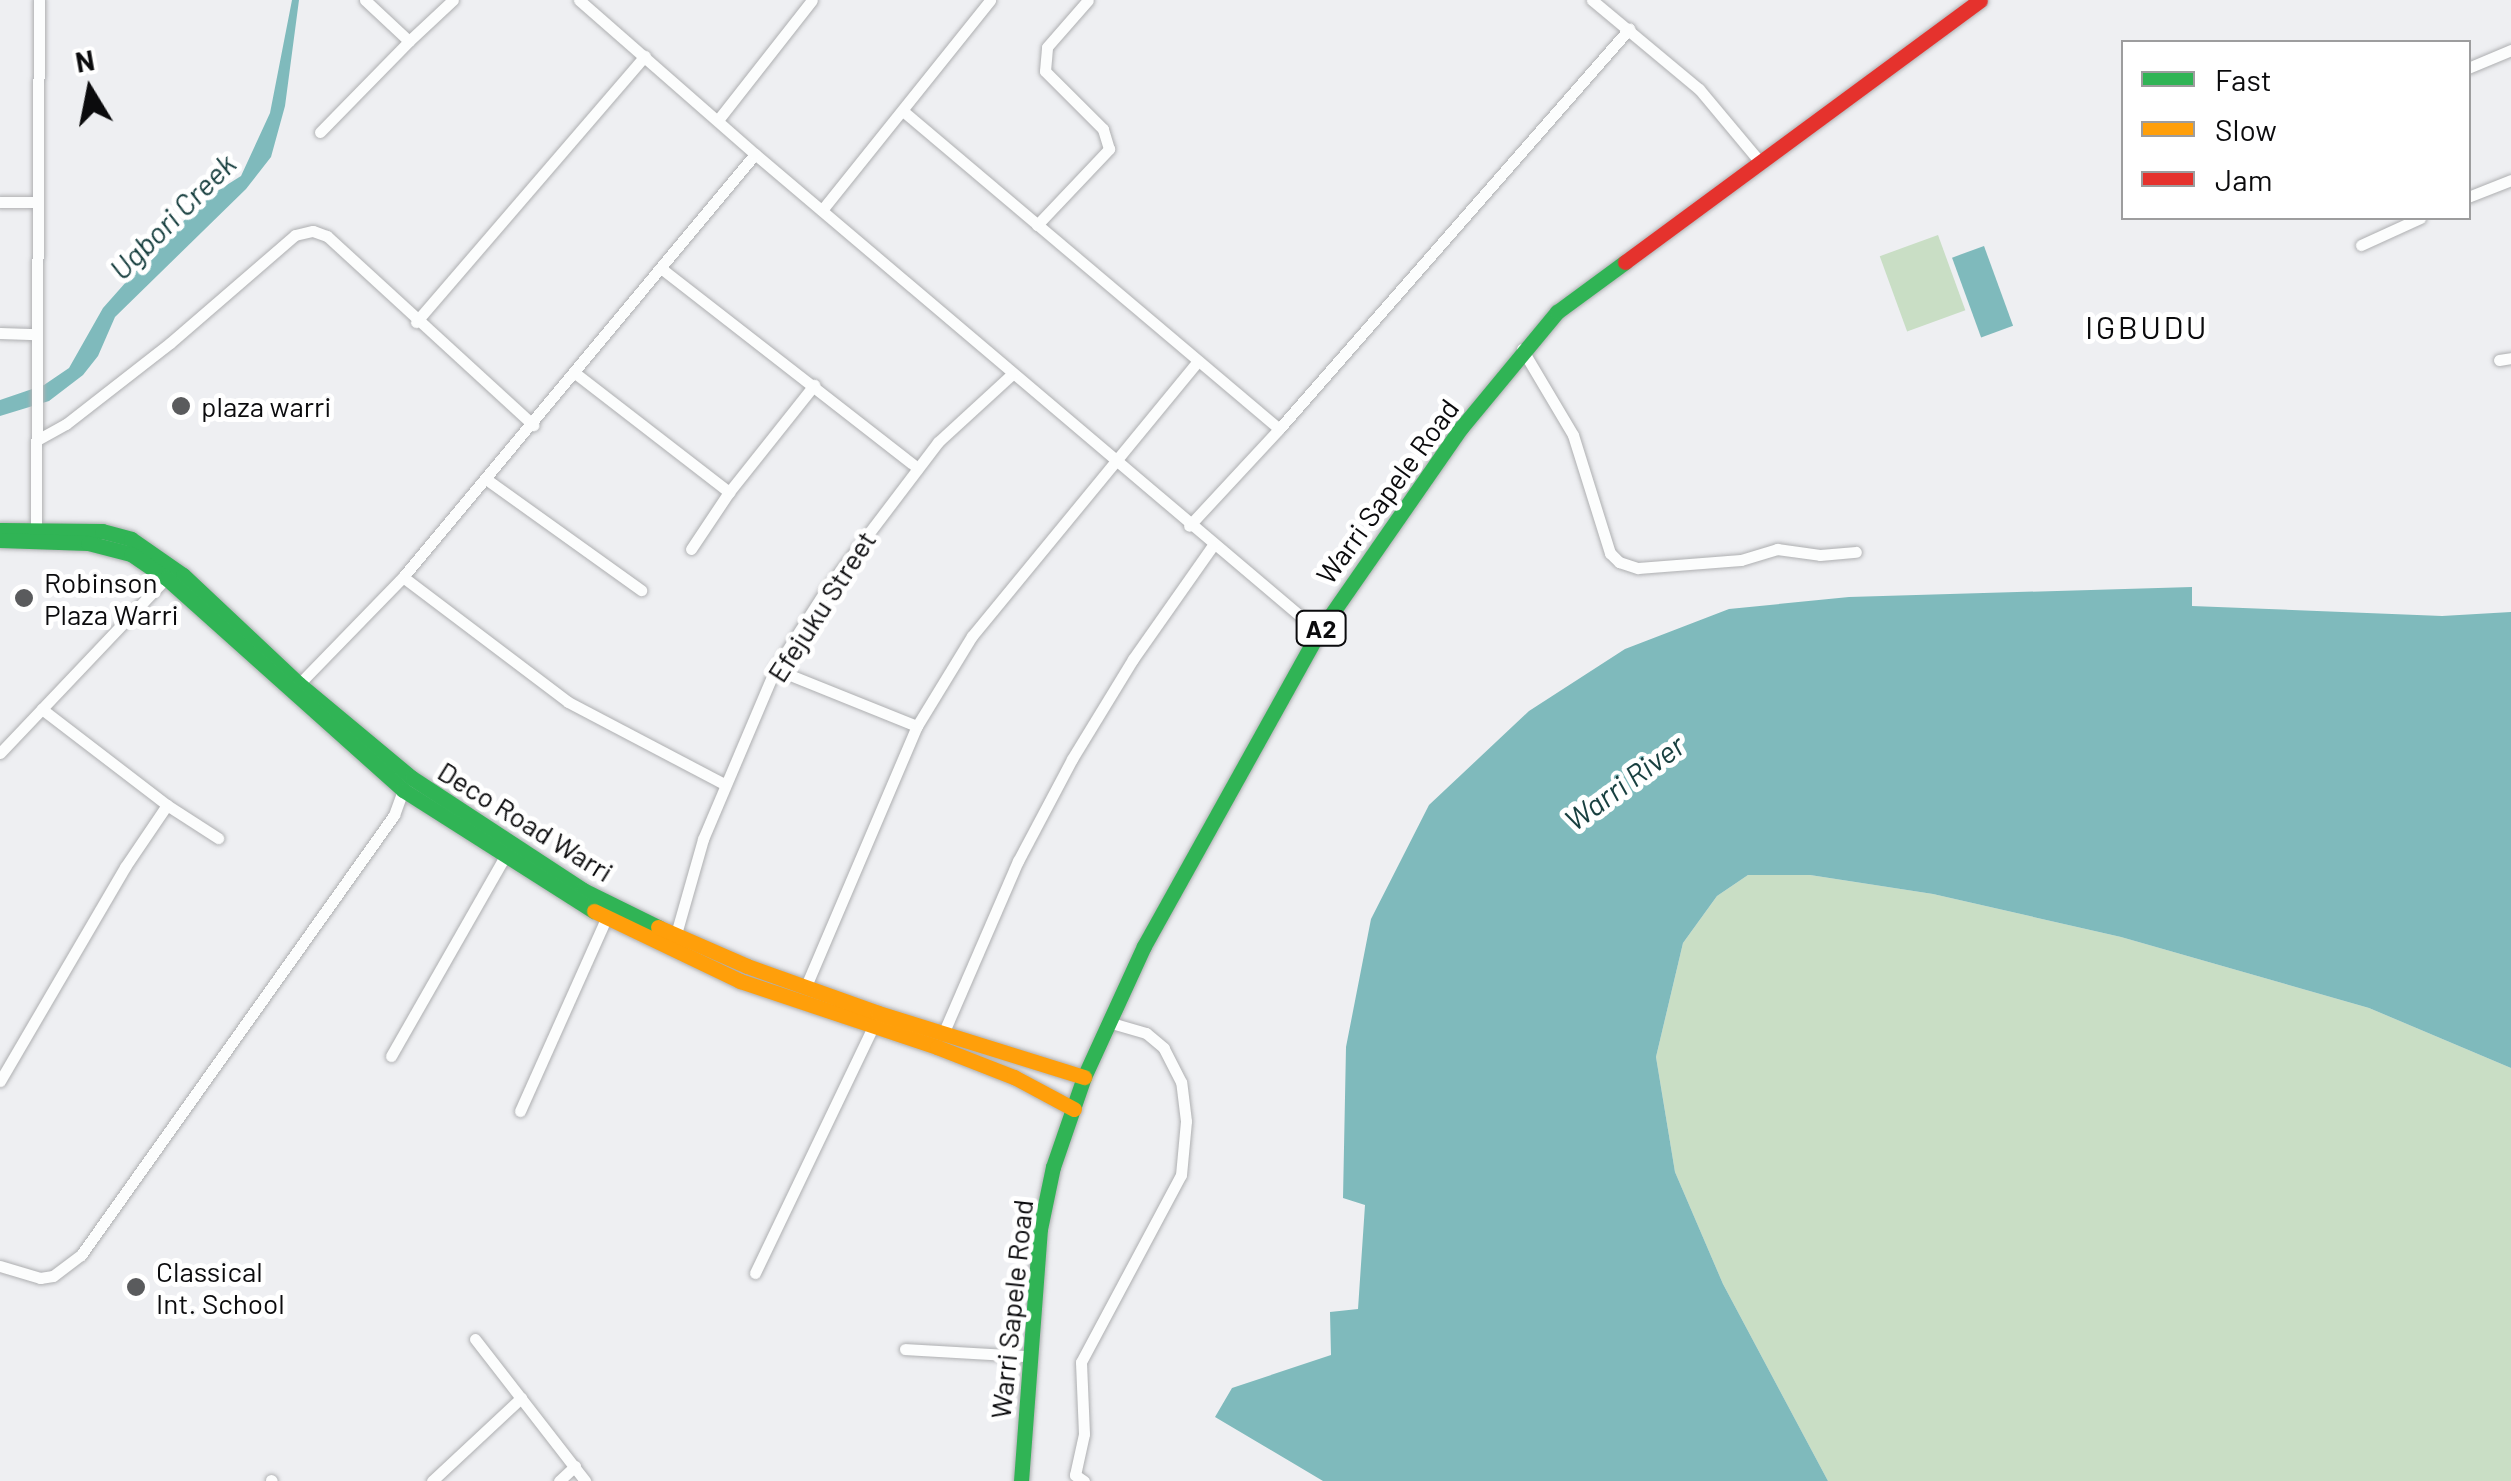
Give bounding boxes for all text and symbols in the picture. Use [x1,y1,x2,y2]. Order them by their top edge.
north arrow [40,40,140,140]
legend [2121,40,2471,220]
text: N [73,42,97,79]
text: Fast [2215,61,2272,97]
text: Slow [2215,111,2277,147]
water label: Ugbori Creek [101,145,243,287]
text: Jam [2215,161,2272,197]
district label: IGBUDU [2085,307,2209,345]
place label: plaza warri [201,389,331,423]
street label: Warri Sapele Road [1309,392,1465,590]
marker: plaza warri [170,395,192,417]
street label: Efejuku Street [760,524,882,688]
place label: Robinson Plaza Warri [44,565,179,631]
marker: Robinson Plaza Warri [13,587,35,609]
road number: A2 [1294,608,1348,648]
water label: Warri River [1557,727,1691,837]
street label: Deco Road Warri [432,754,620,888]
street label: Warri Sapele Road [983,1198,1039,1420]
place label: Classical Int. School [156,1254,285,1320]
marker: Classical Int. School [125,1276,147,1298]

